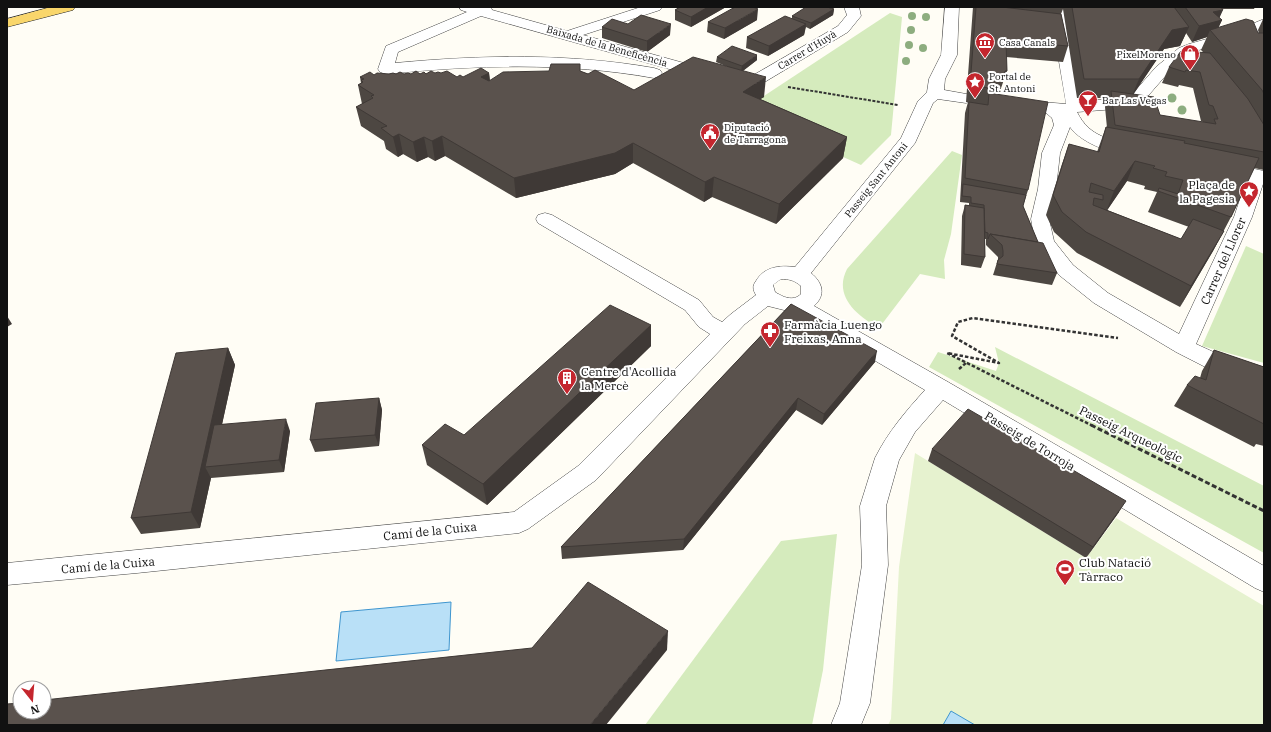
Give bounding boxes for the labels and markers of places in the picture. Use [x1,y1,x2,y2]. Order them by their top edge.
museum icon: Casa Canals [974,31,996,59]
place label: Casa Canals [999,36,1055,49]
shop icon: PixelMoreno [1179,43,1201,71]
place label: PixelMoreno [1117,48,1176,61]
place label: Portal de St. Antoni [989,70,1035,95]
place icon: Portal de St. Antoni [964,71,986,99]
bar icon: Bar Las Vegas [1077,89,1099,117]
place label: Bar Las Vegas [1102,94,1167,107]
place label: Diputació de Tarragona [724,121,787,146]
public building icon: Diputació de Tarragona [699,122,721,150]
place label: Plaça de la Pagesia [1179,177,1235,206]
place icon: Plaça de la Pagesia [1238,180,1260,208]
place label: Farmàcia Luengo Freixas, Anna [784,317,882,346]
pharmacy icon: Farmàcia Luengo Freixas, Anna [759,320,781,348]
place label: Centre d'Acollida la Mercè [581,364,677,393]
building icon: Centre d'Acollida la Mercè [556,367,578,395]
place label: Club Natació Tàrraco [1079,555,1151,584]
sports icon: Club Natació Tàrraco [1054,558,1076,586]

